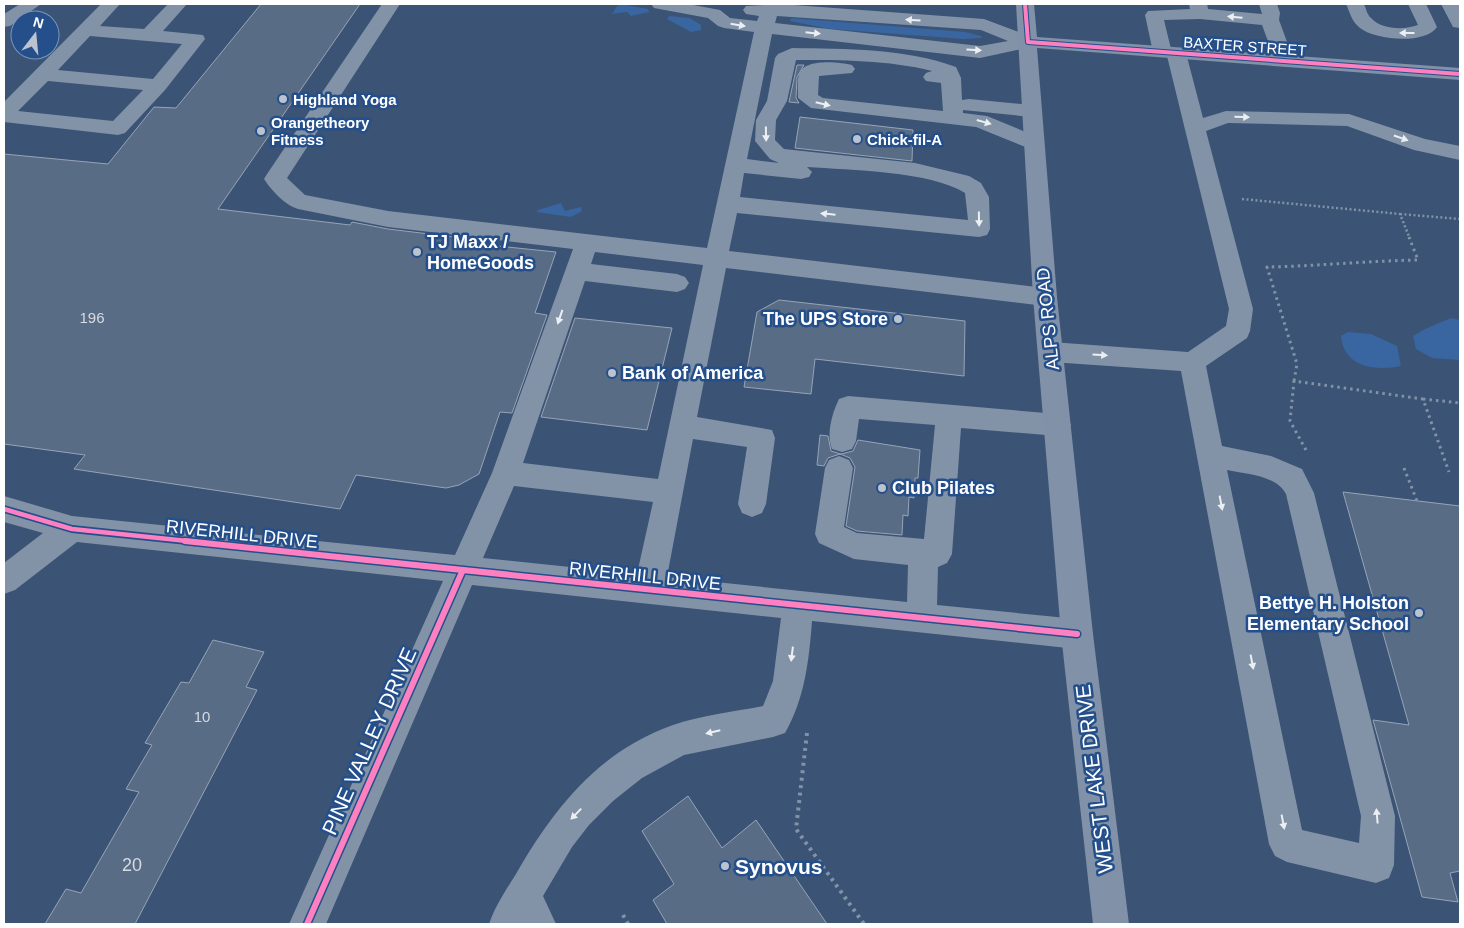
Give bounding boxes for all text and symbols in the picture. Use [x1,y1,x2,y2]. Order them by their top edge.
north arrow [10,10,60,60]
text: N [32,13,46,32]
one-way arrow [1227,13,1243,21]
one-way arrow [905,15,921,23]
one-way arrow [730,21,746,29]
one-way arrow [805,29,821,37]
one-way arrow [1399,29,1415,37]
street label: BAXTER STREET [1183,33,1307,59]
one-way arrow [966,47,982,55]
place label: Highland Yoga [293,91,397,108]
marker: Highland Yoga [277,93,289,105]
one-way arrow [815,100,831,108]
one-way arrow [1234,113,1250,121]
place label: Orangetheory Fitness [271,114,370,148]
one-way arrow [976,119,991,127]
marker: Orangetheory Fitness [255,125,267,137]
one-way arrow [762,126,770,142]
place label: Chick-fil-A [867,131,942,148]
marker: Chick-fil-A [851,133,863,145]
one-way arrow [1394,134,1409,142]
one-way arrow [820,210,836,218]
one-way arrow [975,211,983,227]
place label: TJ Maxx / HomeGoods [427,232,534,273]
marker: TJ Maxx / HomeGoods [411,246,423,258]
street label: ALPS ROAD [1033,267,1063,371]
house number: 196 [79,309,105,326]
place label: The UPS Store [763,309,888,329]
one-way arrow [556,310,563,325]
marker: The UPS Store [892,313,904,325]
one-way arrow [1092,352,1108,360]
place label: Bank of America [622,363,764,383]
marker: Bank of America [606,367,618,379]
place label: Club Pilates [892,478,995,498]
marker: Club Pilates [876,482,888,494]
one-way arrow [1217,495,1225,511]
street label: RIVERHILL DRIVE [165,516,319,552]
street label: RIVERHILL DRIVE [568,558,722,594]
place label: Bettye H. Holston Elementary School [1247,593,1409,634]
marker: Bettye H. Holston Elementary School [1413,607,1425,619]
street label: PINE VALLEY DRIVE [317,644,421,838]
one-way arrow [788,646,796,662]
one-way arrow [1248,654,1256,670]
street label: WEST LAKE DRIVE [1071,683,1117,875]
house number: 10 [194,708,210,725]
one-way arrow [706,728,721,736]
one-way arrow [1373,807,1381,823]
one-way arrow [570,808,582,820]
one-way arrow [1279,814,1287,829]
house number: 20 [122,855,142,875]
place label: Synovus [735,855,823,878]
marker: Synovus [719,860,731,872]

